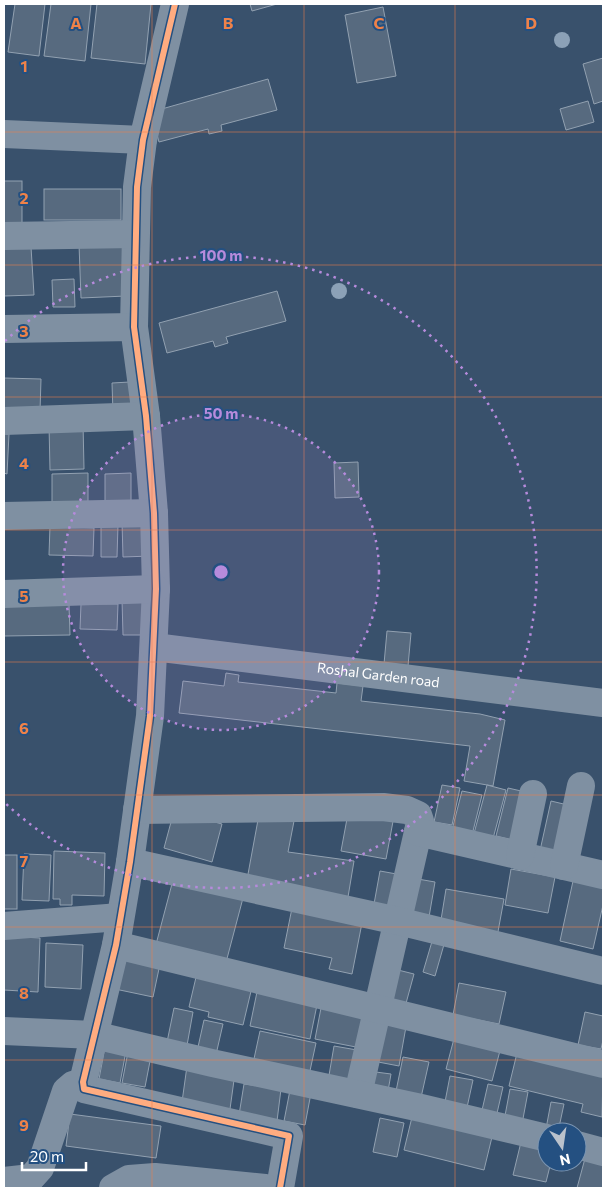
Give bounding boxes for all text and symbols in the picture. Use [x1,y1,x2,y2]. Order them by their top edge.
text: A [70,13,82,32]
text: B [223,13,234,32]
text: C [374,13,385,32]
text: D [525,13,537,32]
text: 1 [20,56,28,75]
text: 2 [19,188,29,207]
text: 100 m [200,246,242,264]
text: 3 [19,321,29,340]
text: 50 m [204,404,238,422]
text: 4 [19,453,29,472]
centre of rings [212,563,230,581]
text: 5 [19,586,29,605]
street label: Roshal Garden road [316,658,441,691]
text: 6 [19,718,29,737]
text: 7 [20,851,29,870]
text: 8 [19,983,29,1002]
text: 9 [19,1115,29,1134]
north arrow [537,1122,587,1172]
scale bar [22,1140,86,1172]
text: 20 m [30,1147,64,1165]
text: N [558,1151,572,1170]

